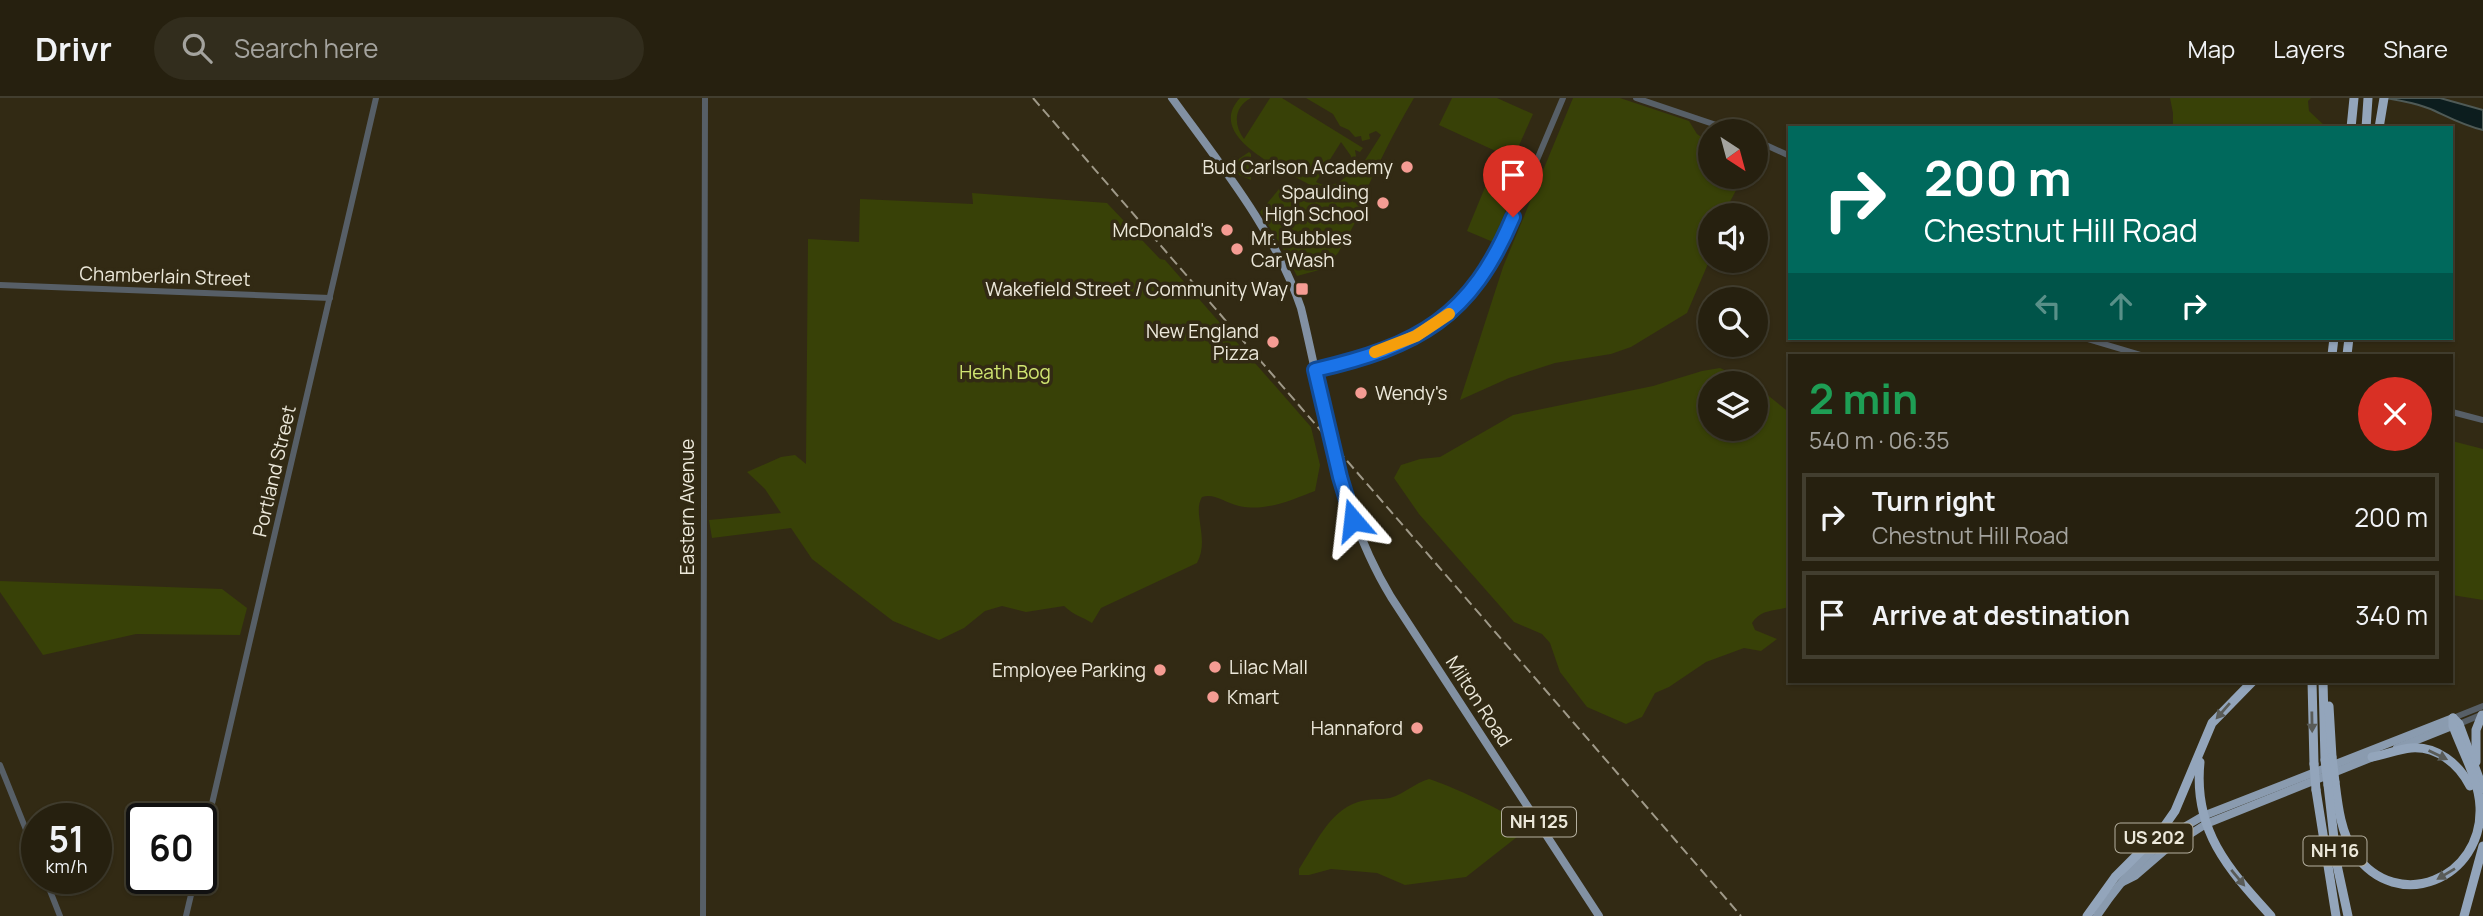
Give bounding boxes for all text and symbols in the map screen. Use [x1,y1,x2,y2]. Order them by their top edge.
search box [154,17,644,80]
text: Drivr [35,26,112,71]
icon: search [178,29,216,67]
text: Search here [234,30,378,66]
text: Map [2188,32,2235,65]
text: Layers [2273,32,2345,65]
text: Share [2383,32,2448,65]
north arrow [1698,119,1768,189]
map controls [1698,119,1768,441]
text: 200 m [1924,144,2072,211]
pin [1483,145,1543,217]
place label: Bud Carlson Academy [1202,154,1393,180]
icon: right [1809,154,1900,245]
icon: arrive [1494,156,1532,194]
marker: Bud Carlson Academy [1399,159,1415,175]
place label: Spaulding High School [1265,179,1369,227]
marker: Spaulding High School [1375,195,1391,211]
button: sound [1698,203,1768,273]
text: Chestnut Hill Road [1924,208,2198,252]
place label: McDonald's [1112,217,1213,243]
marker: McDonald's [1219,222,1235,238]
place label: Mr. Bubbles Car Wash [1251,225,1352,273]
marker: Mr. Bubbles Car Wash [1229,241,1245,257]
street label: Chamberlain Street [79,260,251,292]
place label: Wakefield Street / Community Way [985,276,1288,302]
marker: Wakefield Street / Community Way [1294,281,1310,297]
button: search [1698,287,1768,357]
icon: left [2029,287,2067,325]
icon: ahead [2102,287,2140,325]
icon: right [2175,287,2213,325]
place label: New England Pizza [1146,318,1259,366]
marker: New England Pizza [1265,334,1281,350]
park label: Heath Bog [959,359,1051,385]
text: 2 min [1809,369,1918,427]
button: layers [1698,371,1768,441]
button: close [2358,377,2432,451]
place label: Wendy's [1375,380,1447,406]
marker: Wendy's [1353,385,1369,401]
street label: Portland Street [246,403,302,539]
text: 540 m · 06:35 [1809,424,1950,456]
street label: Eastern Avenue [674,439,700,575]
position arrow [1316,483,1390,557]
text: Turn right [1872,483,1996,519]
icon: right [1813,498,1851,536]
text: 200 m [2354,499,2428,535]
text: Chestnut Hill Road [1872,519,2069,551]
icon: arrive [1813,596,1851,634]
text: Arrive at destination [1872,597,2130,633]
text: 340 m [2355,597,2428,633]
street label: Milton Road [1440,651,1518,751]
place label: Lilac Mall [1229,654,1308,680]
place label: Employee Parking [992,657,1146,683]
marker: Lilac Mall [1207,659,1223,675]
marker: Employee Parking [1152,662,1168,678]
place label: Kmart [1227,684,1279,710]
marker: Kmart [1205,689,1221,705]
one-way arrow [2215,702,2231,720]
one-way arrow [2306,712,2318,734]
place label: Hannaford [1311,715,1403,741]
marker: Hannaford [1409,720,1425,736]
one-way arrow [2428,749,2448,761]
speed limit sign: 60 [126,803,217,894]
road number: NH 125 [1502,808,1576,836]
text: 51 [49,815,84,863]
road number: US 202 [2116,824,2192,852]
road number: NH 16 [2304,836,2366,866]
text: km/h [46,854,87,878]
one-way arrow [2437,868,2456,880]
one-way arrow [2230,869,2245,887]

